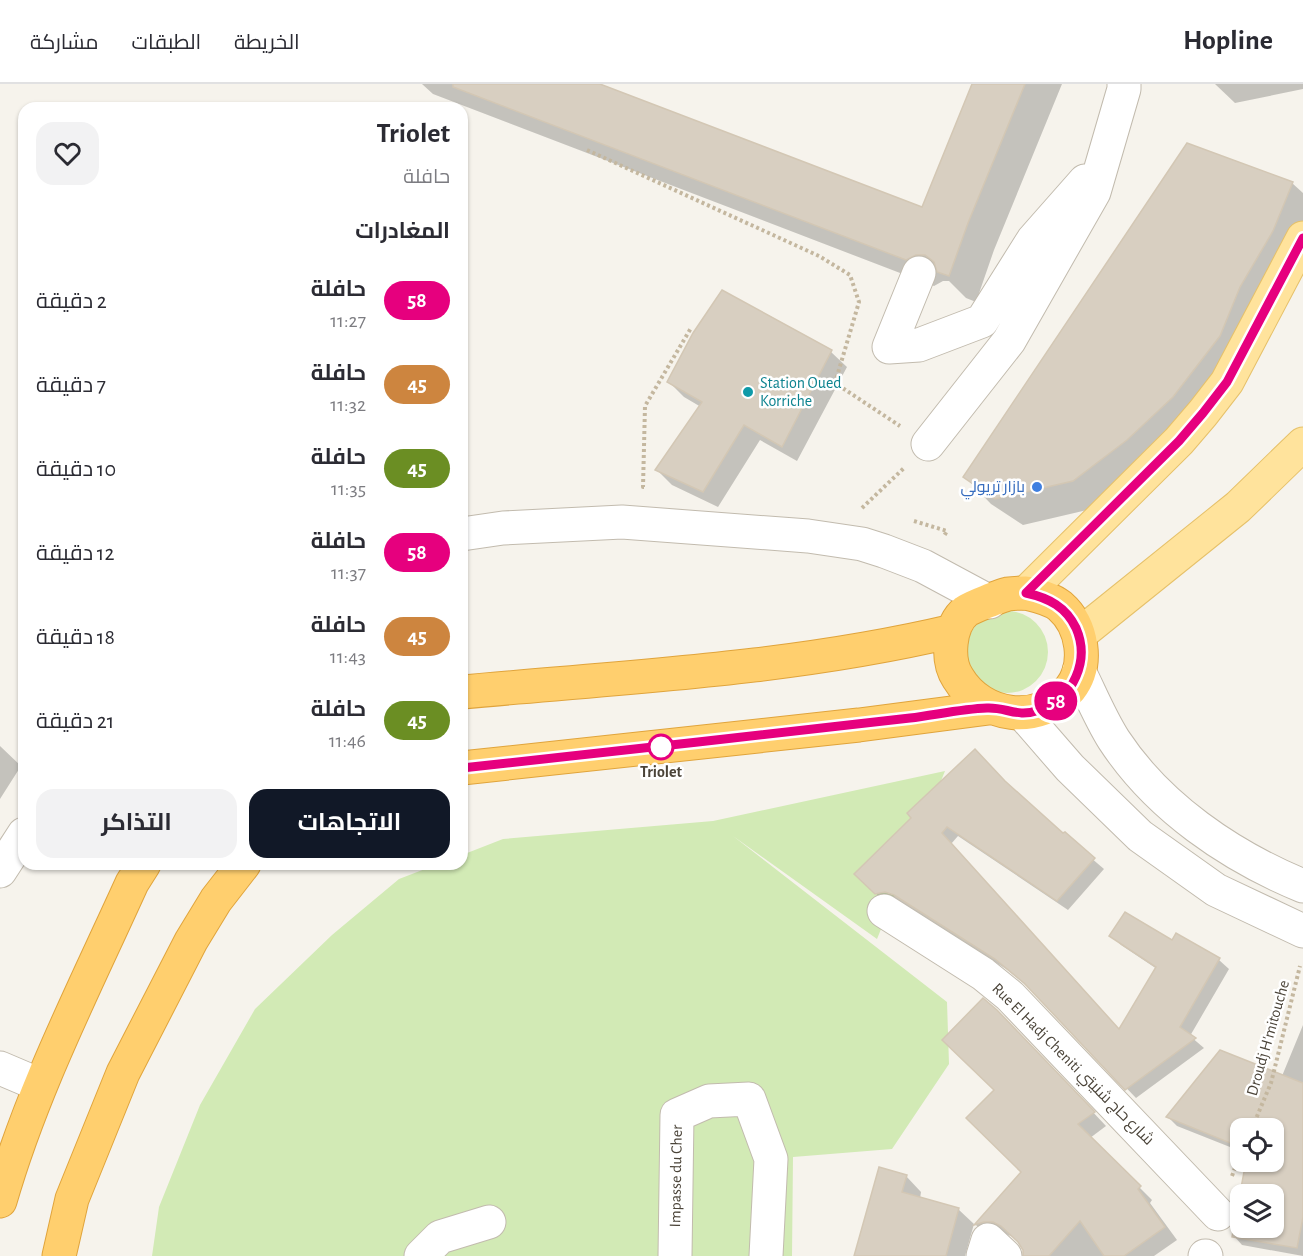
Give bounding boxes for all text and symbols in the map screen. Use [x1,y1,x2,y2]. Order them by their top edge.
text: Hopline [1183,27,1273,55]
text: مشاركة [30,32,99,53]
text: الطبقات [132,32,201,53]
text: الخريطة [234,32,300,53]
text: Triolet [377,120,450,148]
button: heart [36,122,99,185]
text: حافلة [403,167,450,187]
text: المغادرات [355,220,450,242]
text: حافلة [311,278,366,300]
text: 2 دقيقة [36,290,107,312]
text: 58 [407,290,427,311]
text: 11:27 [330,311,366,331]
text: حافلة [311,362,366,384]
text: 7 دقيقة [36,374,106,396]
text: 45 [407,374,427,395]
place label: Station Oued Korriche [760,375,842,409]
marker: Station Oued Korriche [741,385,755,399]
text: 11:32 [330,395,366,415]
text: حافلة [311,446,366,468]
text: 10 دقيقة [36,458,116,480]
text: 45 [407,458,427,479]
text: 11:35 [331,479,366,499]
place label: بازار تريولي [960,479,1025,500]
marker: بازار تريولي [1030,480,1044,494]
text: حافلة [311,530,366,552]
text: 12 دقيقة [36,542,114,564]
text: 58 [407,542,427,563]
text: 11:37 [331,563,366,583]
text: حافلة [311,614,366,636]
text: 18 دقيقة [36,626,115,648]
text: 45 [407,626,427,647]
text: 11:43 [330,647,366,667]
line badge: 58 [1029,682,1083,720]
text: 58 [1046,691,1066,712]
text: حافلة [311,698,366,720]
text: 21 دقيقة [36,710,114,732]
text: 45 [407,710,427,731]
text: 11:46 [329,731,366,751]
marker: Triolet [648,734,674,760]
place label: Triolet [640,764,683,780]
button: التذاكر [36,789,237,858]
button: الاتجاهات [249,789,450,858]
street label: Droudj H'mitouche [1244,978,1293,1098]
street label: Rue El Hadj Cheniti شارع حاج شنيتي [985,979,1158,1152]
map controls [1230,1118,1284,1238]
button: locate [1230,1118,1284,1172]
street label: Impasse du Cher [667,1124,685,1227]
button: layers [1230,1184,1284,1238]

